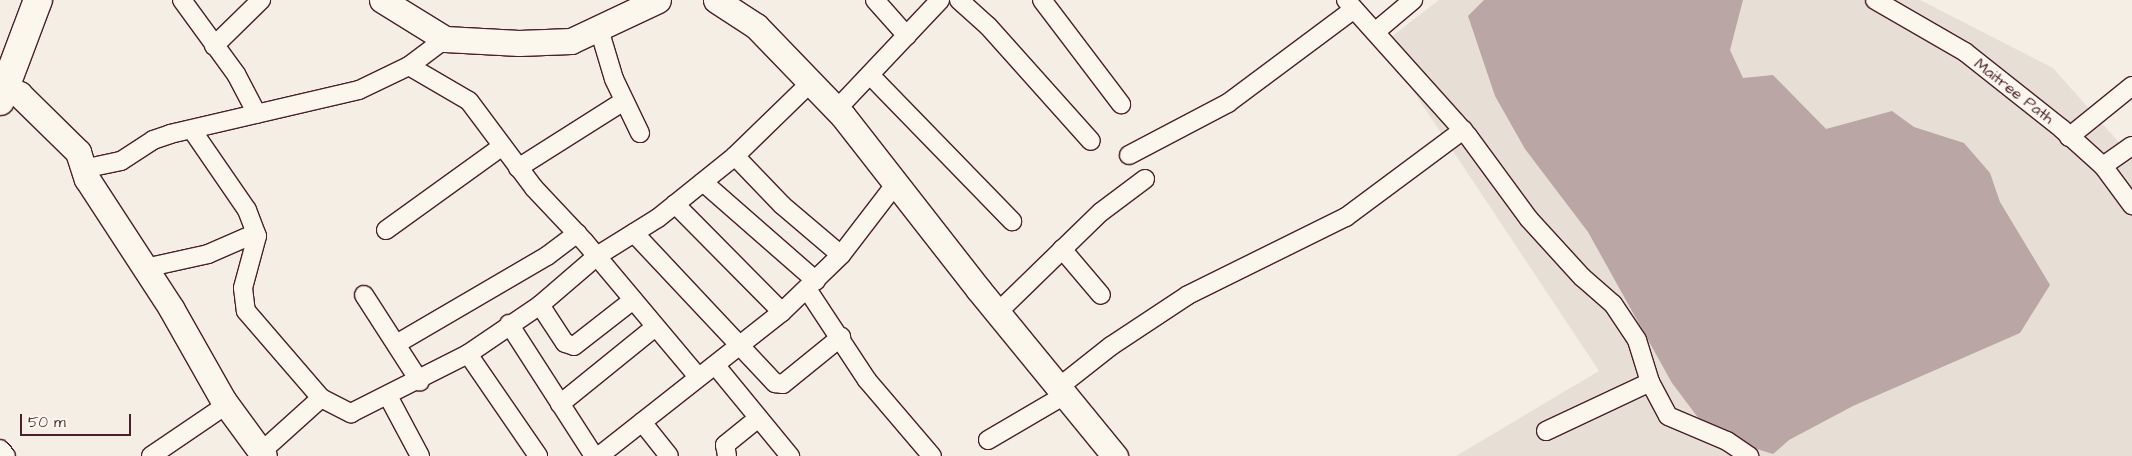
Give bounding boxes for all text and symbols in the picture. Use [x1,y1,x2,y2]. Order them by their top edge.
street label: Maitree Path [1970,54,2058,128]
scale bar [22,404,134,436]
text: 50 m [28,412,66,433]

